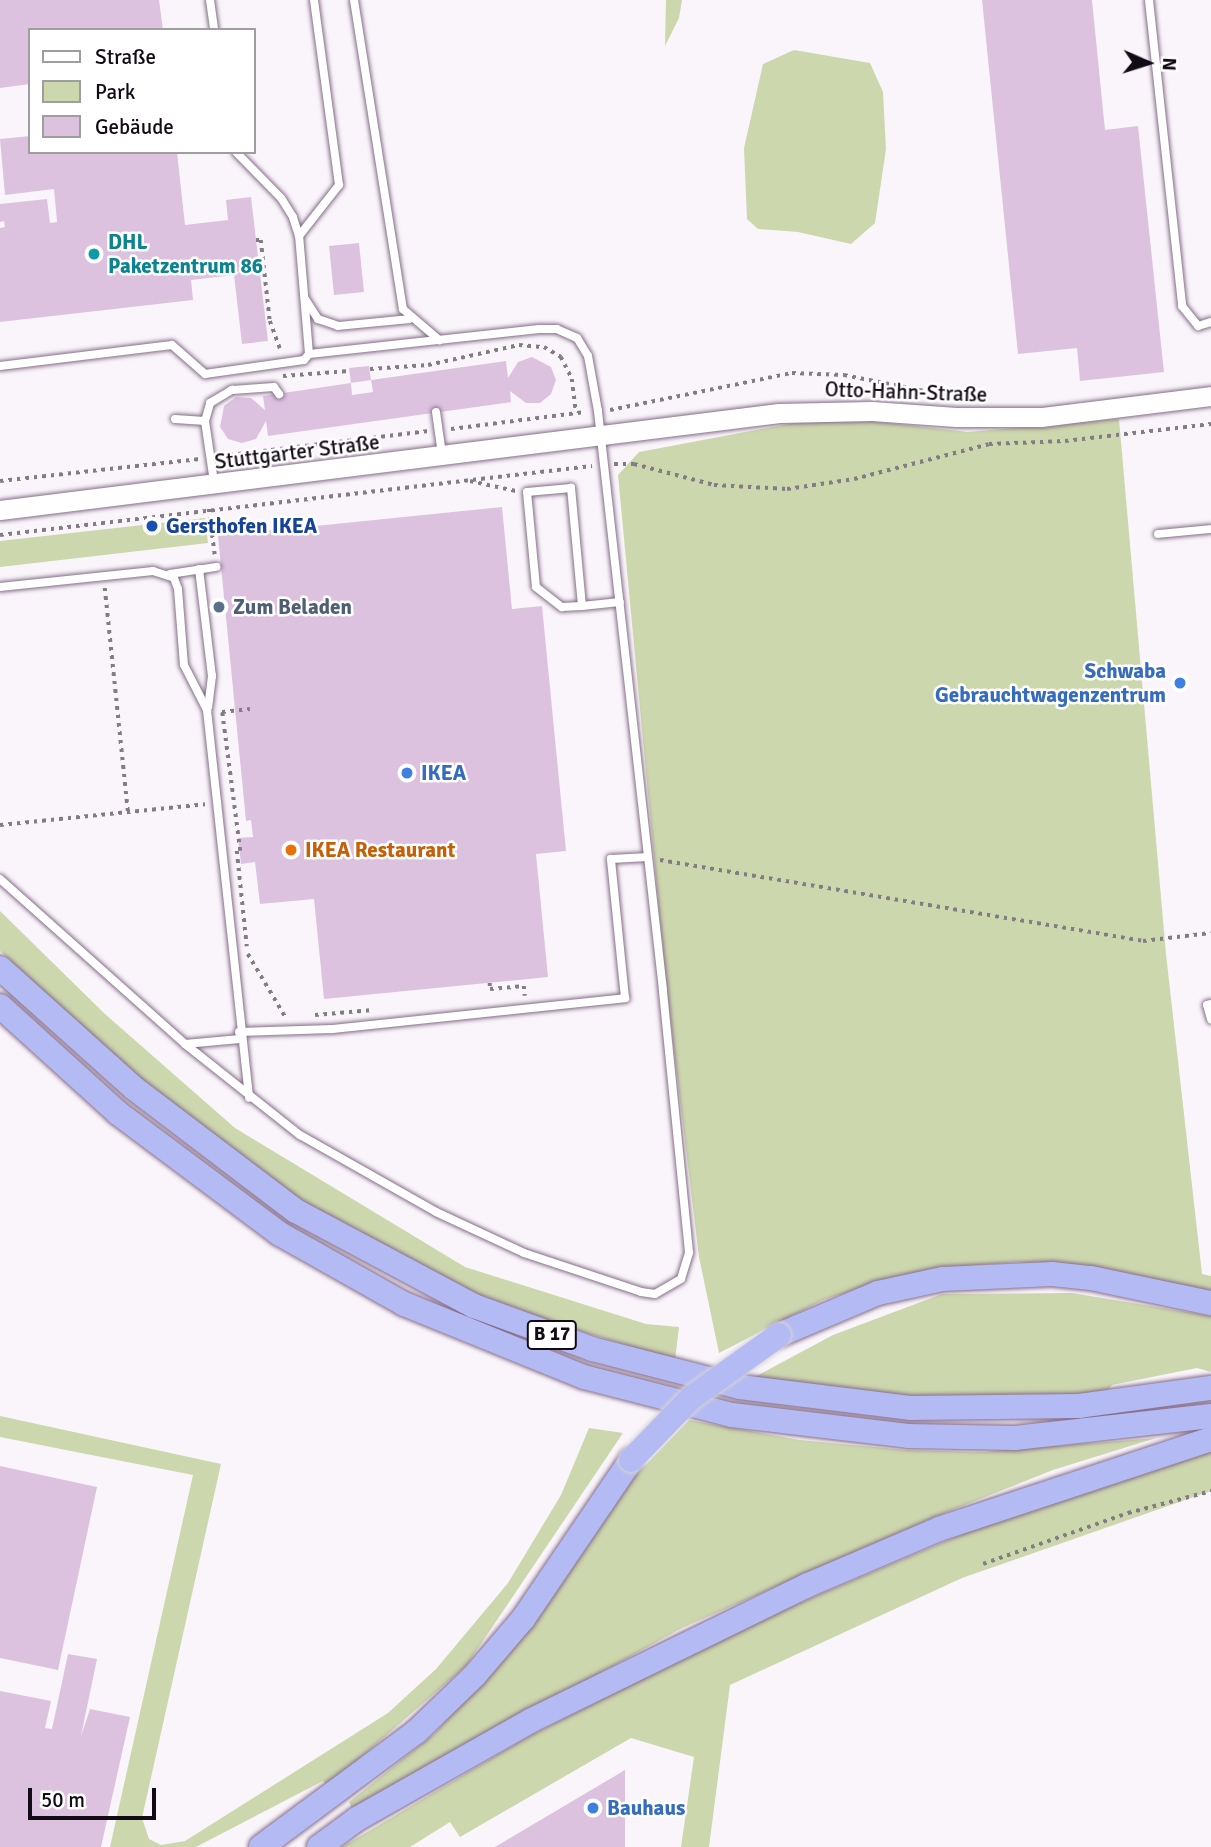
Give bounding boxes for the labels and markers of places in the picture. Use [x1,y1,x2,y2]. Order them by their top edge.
place label: DHL Paketzentrum 86 [108,229,263,279]
marker: DHL Paketzentrum 86 [86,246,102,262]
place label: Gersthofen IKEA [166,513,317,539]
marker: Gersthofen IKEA [144,518,160,534]
place label: Zum Beladen [233,594,352,620]
marker: Zum Beladen [211,599,227,615]
place label: Schwaba Gebrauchtwagenzentrum [935,658,1166,708]
marker: Schwaba Gebrauchtwagenzentrum [1172,675,1188,691]
place label: IKEA [421,760,466,786]
marker: IKEA [399,765,415,781]
place label: IKEA Restaurant [305,837,455,863]
marker: IKEA Restaurant [283,842,299,858]
place label: Bauhaus [607,1795,685,1821]
marker: Bauhaus [585,1800,601,1816]

